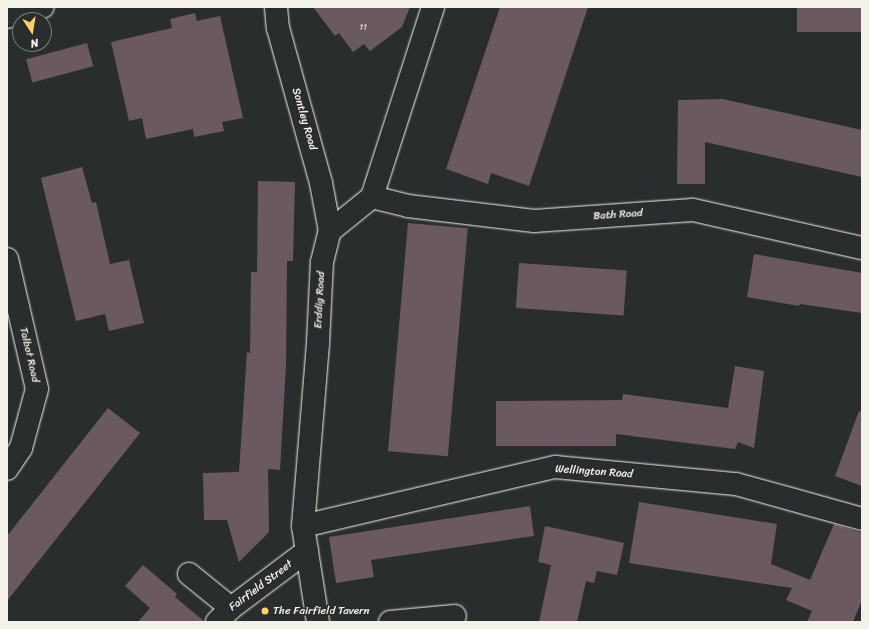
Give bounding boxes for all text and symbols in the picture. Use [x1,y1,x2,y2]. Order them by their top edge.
north arrow [12,12,52,52]
house number: 11 [359,22,367,32]
text: N [29,33,40,53]
street label: Sontley Road [289,86,319,152]
street label: Bath Road [593,207,643,223]
street label: Erddig Road [312,271,328,329]
street label: Talbot Road [16,326,42,384]
street label: Wellington Road [555,463,633,481]
street label: Fairfield Street [227,558,295,614]
place label: The Fairfield Tavern [273,604,370,618]
marker: The Fairfield Tavern [260,606,270,616]

